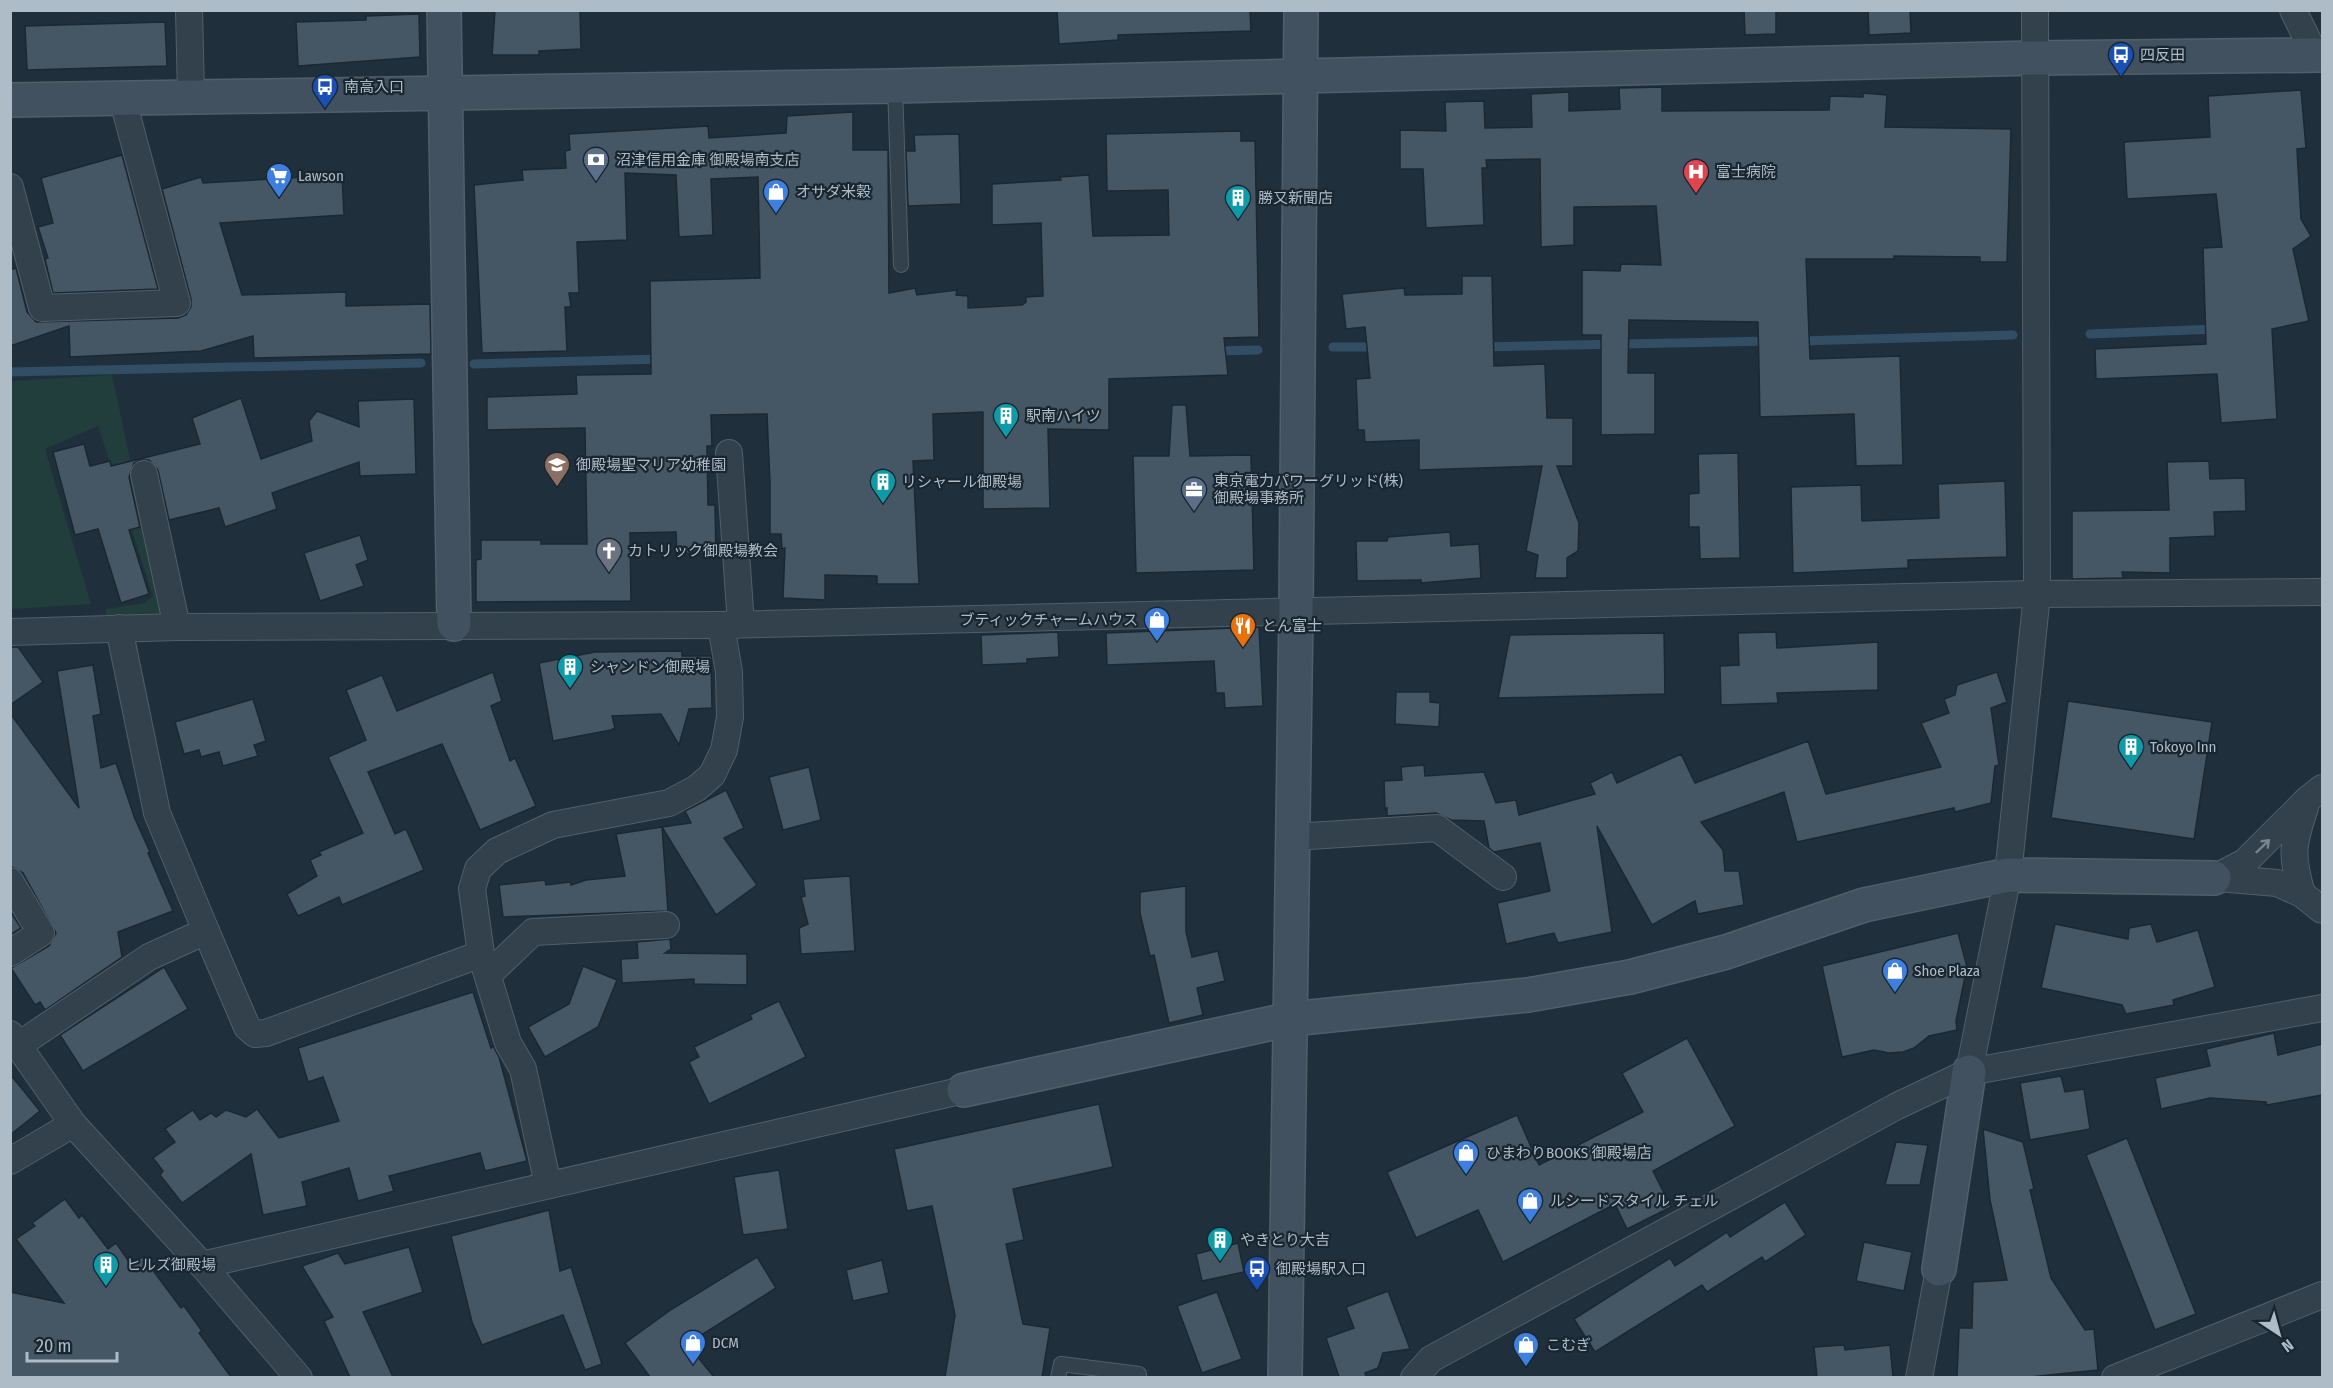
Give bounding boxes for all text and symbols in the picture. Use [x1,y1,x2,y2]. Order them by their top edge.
bus stop icon: 四反田 [2106,40,2136,78]
place label: 四反田 [2140,46,2185,64]
bus stop icon: 南高入口 [310,72,340,110]
place label: 南高入口 [344,78,404,96]
bank icon: 沼津信用金庫 御殿場南支店 [581,145,611,183]
place label: 沼津信用金庫 御殿場南支店 [616,151,800,169]
hospital icon: 富士病院 [1681,157,1711,195]
supermarket icon: Lawson [264,161,294,199]
place label: 富士病院 [1716,163,1776,181]
place label: Lawson [298,167,344,185]
shop icon: オサダ米穀 [761,177,791,215]
place label: オサダ米穀 [796,183,871,201]
building icon: 勝又新聞店 [1223,183,1253,221]
place label: 勝又新聞店 [1258,189,1333,207]
building icon: 駅南ハイツ [991,401,1021,439]
place label: 駅南ハイツ [1026,407,1101,425]
school or university icon: 御殿場聖マリア幼稚園 [542,450,572,488]
place label: 御殿場聖マリア幼稚園 [576,456,726,474]
building icon: リシャール御殿場 [868,467,898,505]
place label: 東京電力パワーグリッド(株) 御殿場事務所 [1214,472,1403,507]
place label: リシャール御殿場 [902,473,1022,491]
office icon: 東京電力パワーグリッド(株) 御殿場事務所 [1179,475,1209,513]
church icon: カトリック御殿場教会 [594,536,624,574]
place label: カトリック御殿場教会 [628,542,778,560]
shop icon: ブティックチャームハウス [1142,605,1172,643]
place label: ブティックチャームハウス [959,611,1138,629]
restaurant icon: とん富士 [1228,611,1258,649]
place label: とん富士 [1262,617,1322,635]
building icon: シャンドン御殿場 [555,652,585,690]
place label: シャンドン御殿場 [590,658,710,676]
building icon: Tokoyo Inn [2116,732,2146,770]
place label: Tokoyo Inn [2150,738,2216,756]
one-way arrow [2255,839,2270,853]
shop icon: Shoe Plaza [1880,956,1910,994]
place label: Shoe Plaza [1914,962,1980,980]
shop icon: ひまわりBOOKS 御殿場店 [1451,1138,1481,1176]
place label: ひまわりBOOKS 御殿場店 [1486,1144,1652,1162]
shop icon: ルシードスタイル チェル [1515,1186,1545,1224]
place label: ルシードスタイル チェル [1550,1192,1719,1210]
building icon: やきとり大吉 [1205,1225,1235,1263]
place label: やきとり大吉 [1240,1231,1330,1249]
building icon: ヒルズ御殿場 [91,1250,121,1288]
bus stop icon: 御殿場駅入口 [1242,1254,1272,1292]
place label: ヒルズ御殿場 [126,1256,216,1274]
place label: 御殿場駅入口 [1276,1260,1366,1278]
north arrow [2249,1304,2309,1364]
scale bar [27,1325,117,1363]
shop icon: DCM [678,1328,708,1366]
shop icon: こむぎ [1511,1330,1541,1368]
place label: DCM [712,1334,739,1352]
text: 20 m [36,1335,71,1357]
text: N [2278,1335,2297,1356]
place label: こむぎ [1546,1336,1591,1354]

